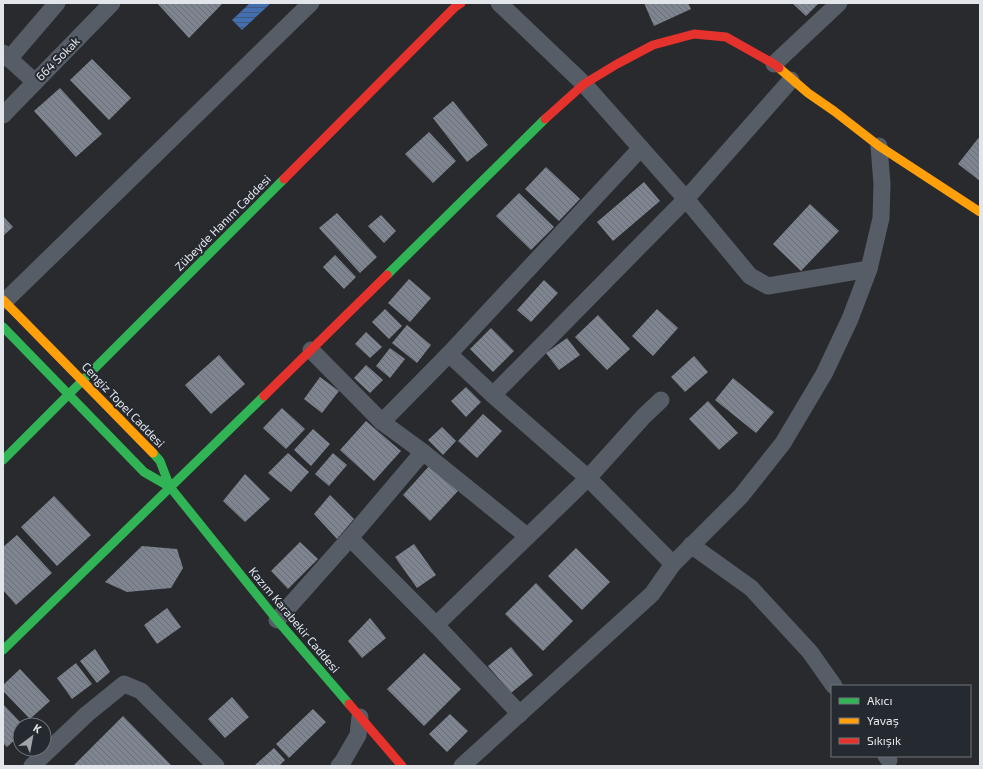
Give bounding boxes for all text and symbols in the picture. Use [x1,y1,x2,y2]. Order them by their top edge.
street label: 664 Sokak [32,33,82,83]
street label: Zübeyde Hanım Caddesi [172,172,273,273]
street label: Cengiz Topel Caddesi [79,359,168,450]
street label: Kazım Karabekir Caddesi [247,564,343,675]
legend [831,685,971,757]
text: Akıcı [867,693,892,707]
text: Yavaş [867,713,899,728]
north arrow [12,717,52,757]
text: K [31,721,44,735]
text: Sıkışık [867,733,901,748]

